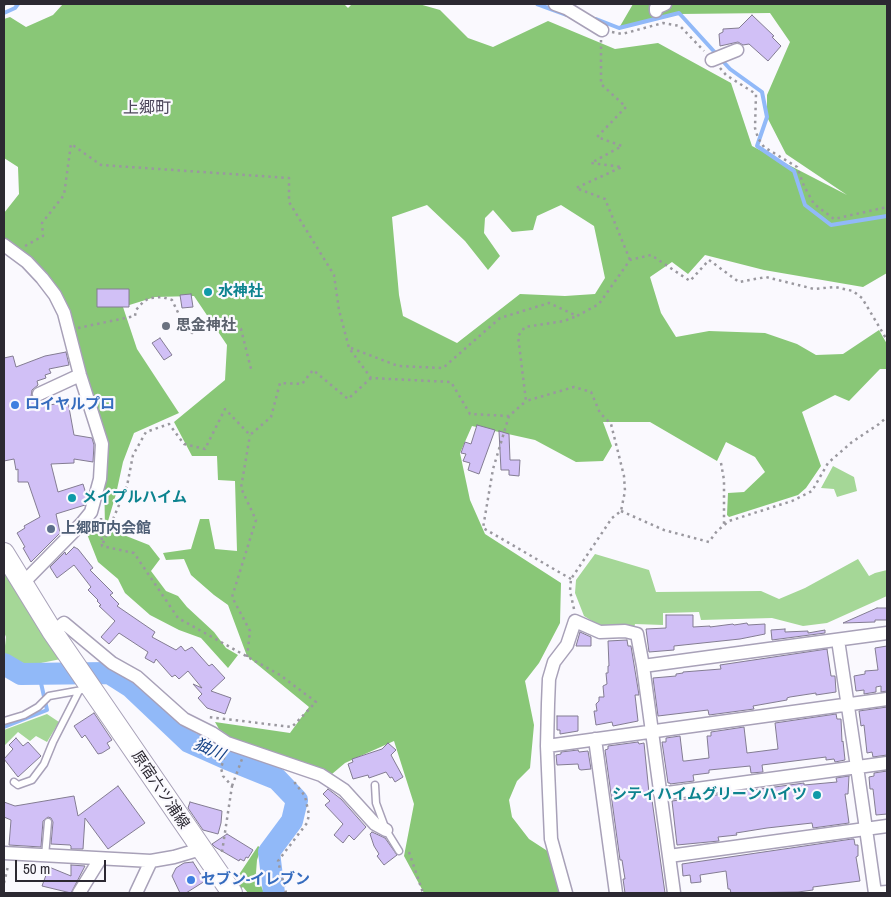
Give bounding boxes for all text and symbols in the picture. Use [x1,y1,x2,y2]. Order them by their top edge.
district label: 上郷町 [123,99,171,119]
place label: 水神社 [218,283,263,301]
marker: 水神社 [202,286,214,298]
place label: 思金神社 [176,317,236,335]
marker: 思金神社 [160,320,172,332]
place label: ロイヤルプロ [25,396,115,414]
marker: ロイヤルプロ [9,399,21,411]
place label: メイプルハイム [82,489,187,507]
marker: メイプルハイム [66,492,78,504]
place label: 上郷町内会館 [61,520,151,538]
marker: 上郷町内会館 [45,523,57,535]
water label: 㹨川 [190,735,228,765]
street label: 原宿六ツ浦線 [127,748,193,832]
place label: シティハイムグリーンハイツ [612,786,807,804]
marker: シティハイムグリーンハイツ [811,789,823,801]
scale bar [18,850,109,882]
text: 50 m [23,858,50,879]
place label: セブン-イレブン [201,871,310,889]
marker: セブン-イレブン [185,874,197,886]

